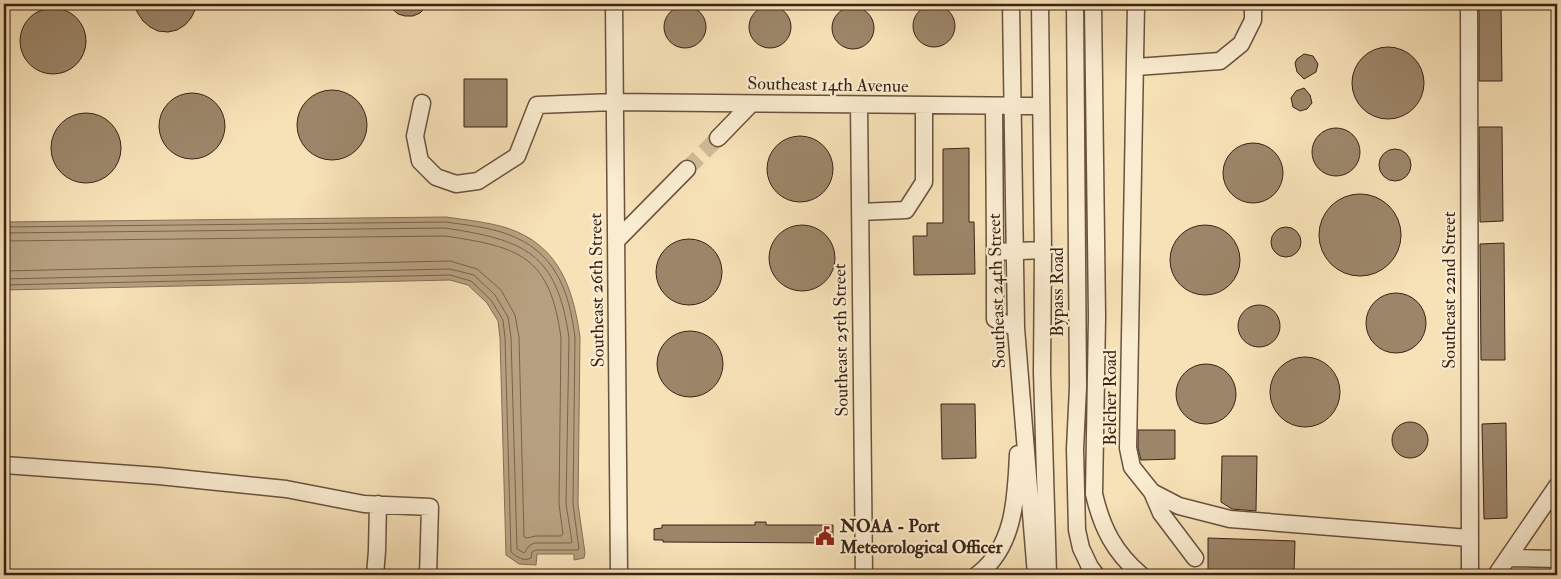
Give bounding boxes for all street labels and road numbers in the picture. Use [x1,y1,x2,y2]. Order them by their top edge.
street label: Southeast 14th Avenue [747,72,909,98]
street label: Southeast 22nd Street [1438,211,1461,369]
street label: Southeast 26th Street [584,212,610,367]
street label: Southeast 24th Street [983,213,1011,369]
street label: Bypass Road [1046,247,1069,337]
street label: Southeast 25th Street [828,263,854,417]
street label: Belcher Road [1099,350,1122,446]

